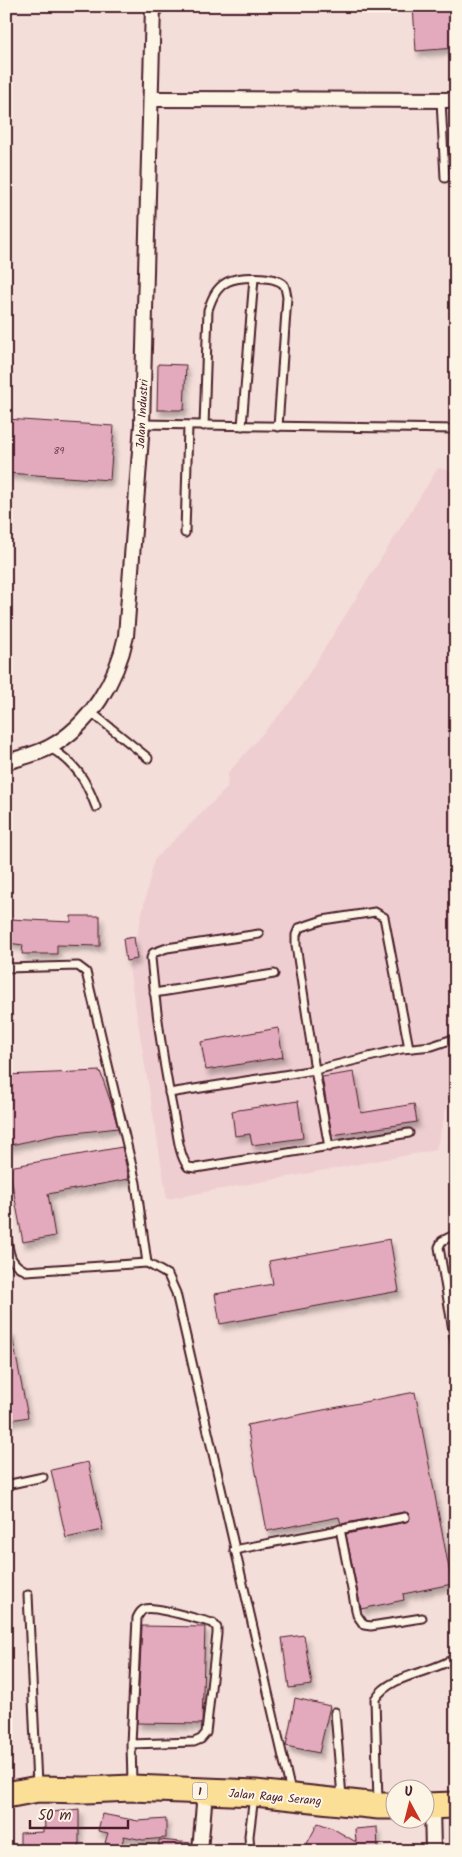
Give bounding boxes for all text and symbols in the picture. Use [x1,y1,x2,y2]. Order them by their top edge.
street label: Jalan Industri [131,378,154,449]
house number: 89 [54,443,65,459]
north arrow [384,1780,434,1830]
text: U [403,1781,415,1804]
road number: 1 [192,1782,208,1800]
street label: Jalan Raya Serang [228,1784,322,1811]
scale bar [30,1797,128,1829]
text: 50 m [38,1804,72,1828]

